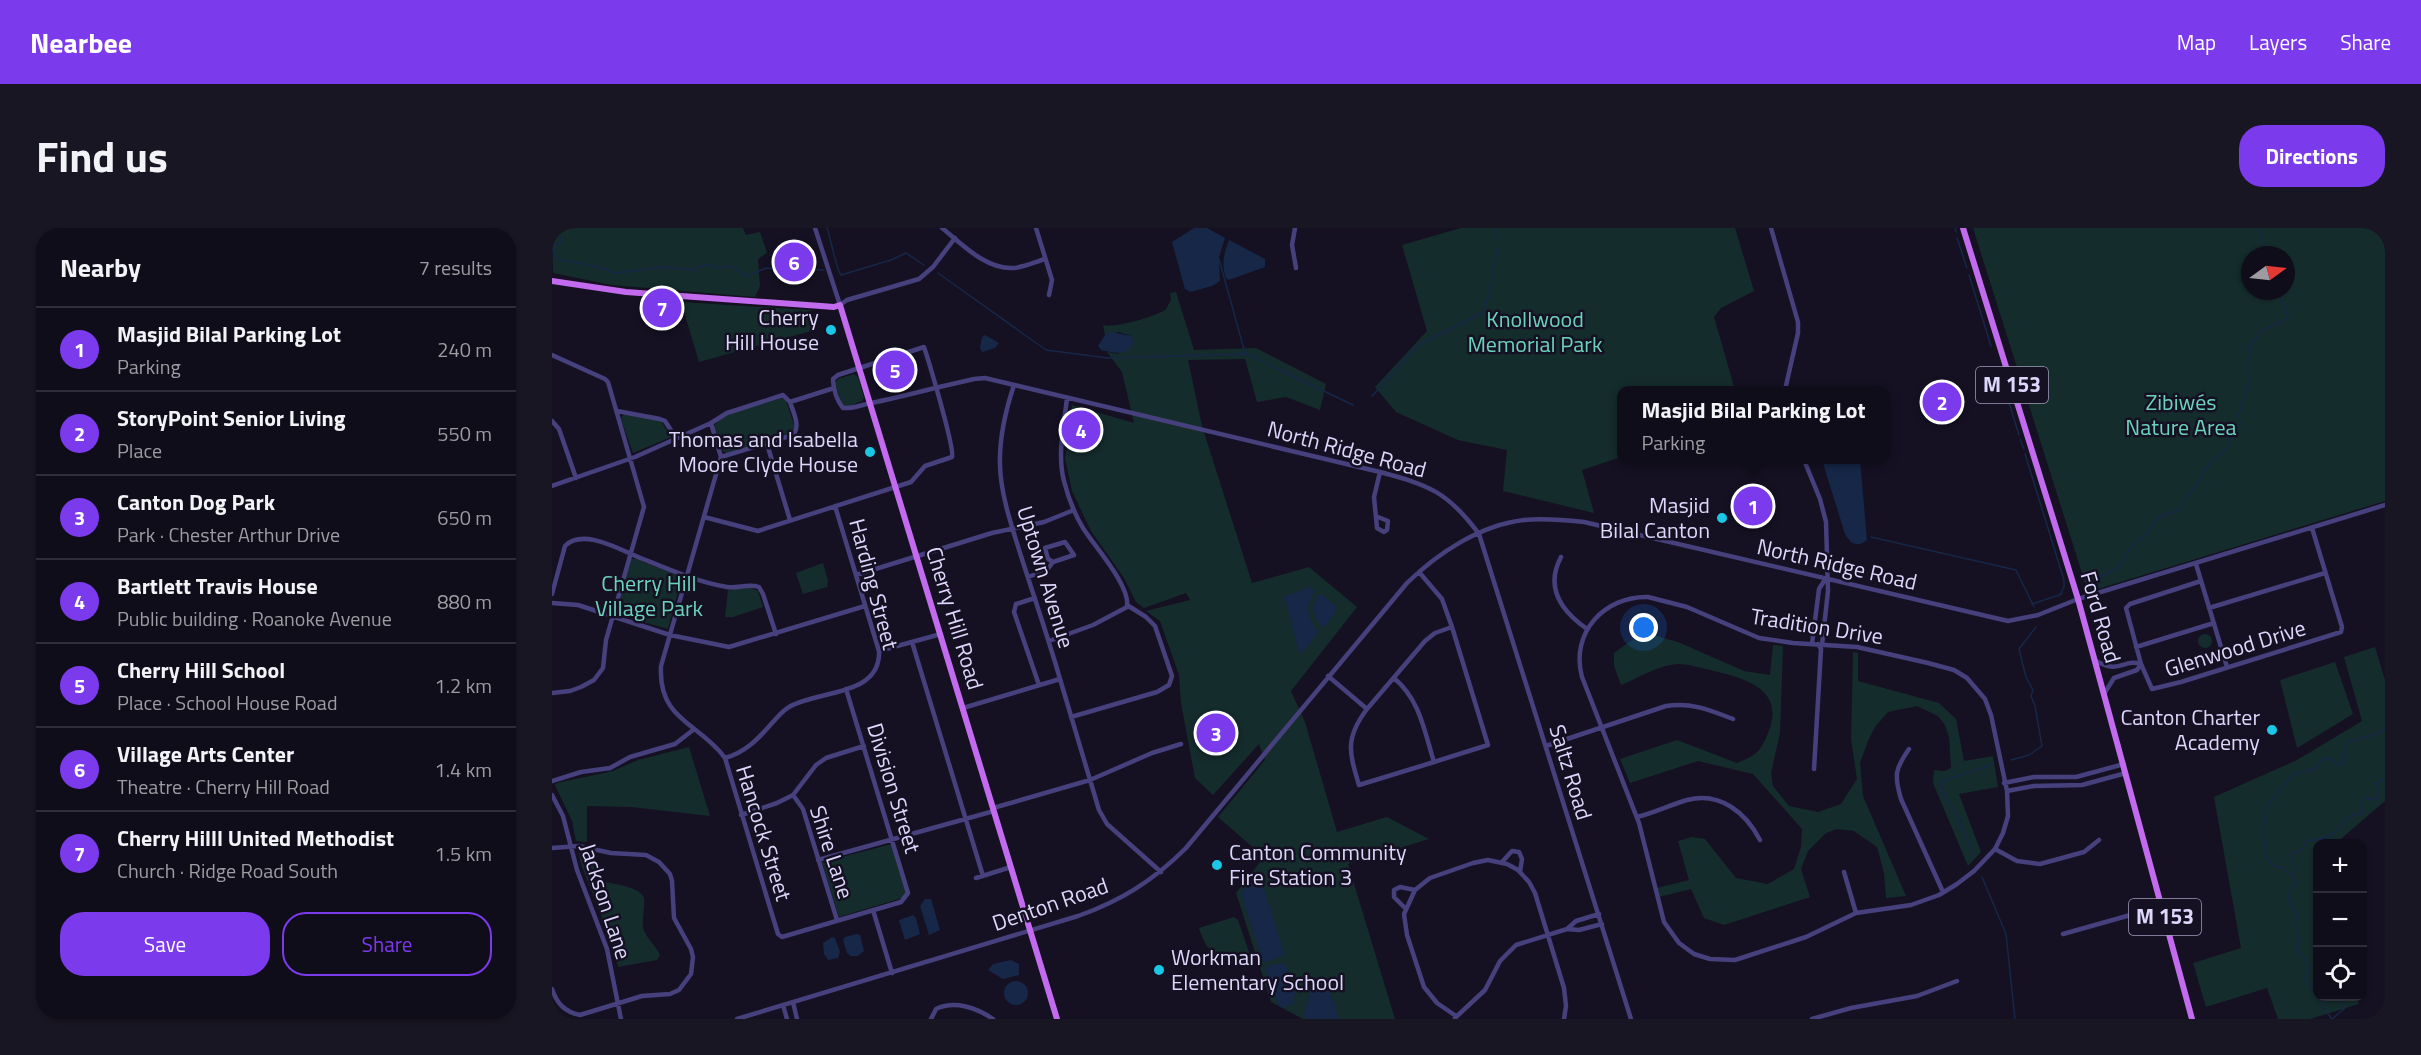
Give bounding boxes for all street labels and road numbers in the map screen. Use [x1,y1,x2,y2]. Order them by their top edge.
road number: M 153 [1976,367,2048,403]
street label: North Ridge Road [1264,411,1430,487]
street label: Uptown Avenue [1008,502,1084,652]
street label: Harding Street [840,515,908,654]
street label: North Ridge Road [1754,529,1920,599]
street label: Cherry Hill Road [917,542,993,694]
street label: Ford Road [2072,567,2130,667]
street label: Tradition Drive [1748,599,1886,653]
street label: Glenwood Drive [2160,610,2310,686]
street label: Division Street [858,719,930,858]
street label: Saltz Road [1540,720,1602,824]
street label: Hancock Street [727,761,801,905]
street label: Shire Lane [801,801,863,903]
street label: Jackson Lane [571,838,641,964]
street label: Denton Road [987,868,1113,940]
road number: M 153 [2129,899,2201,935]

